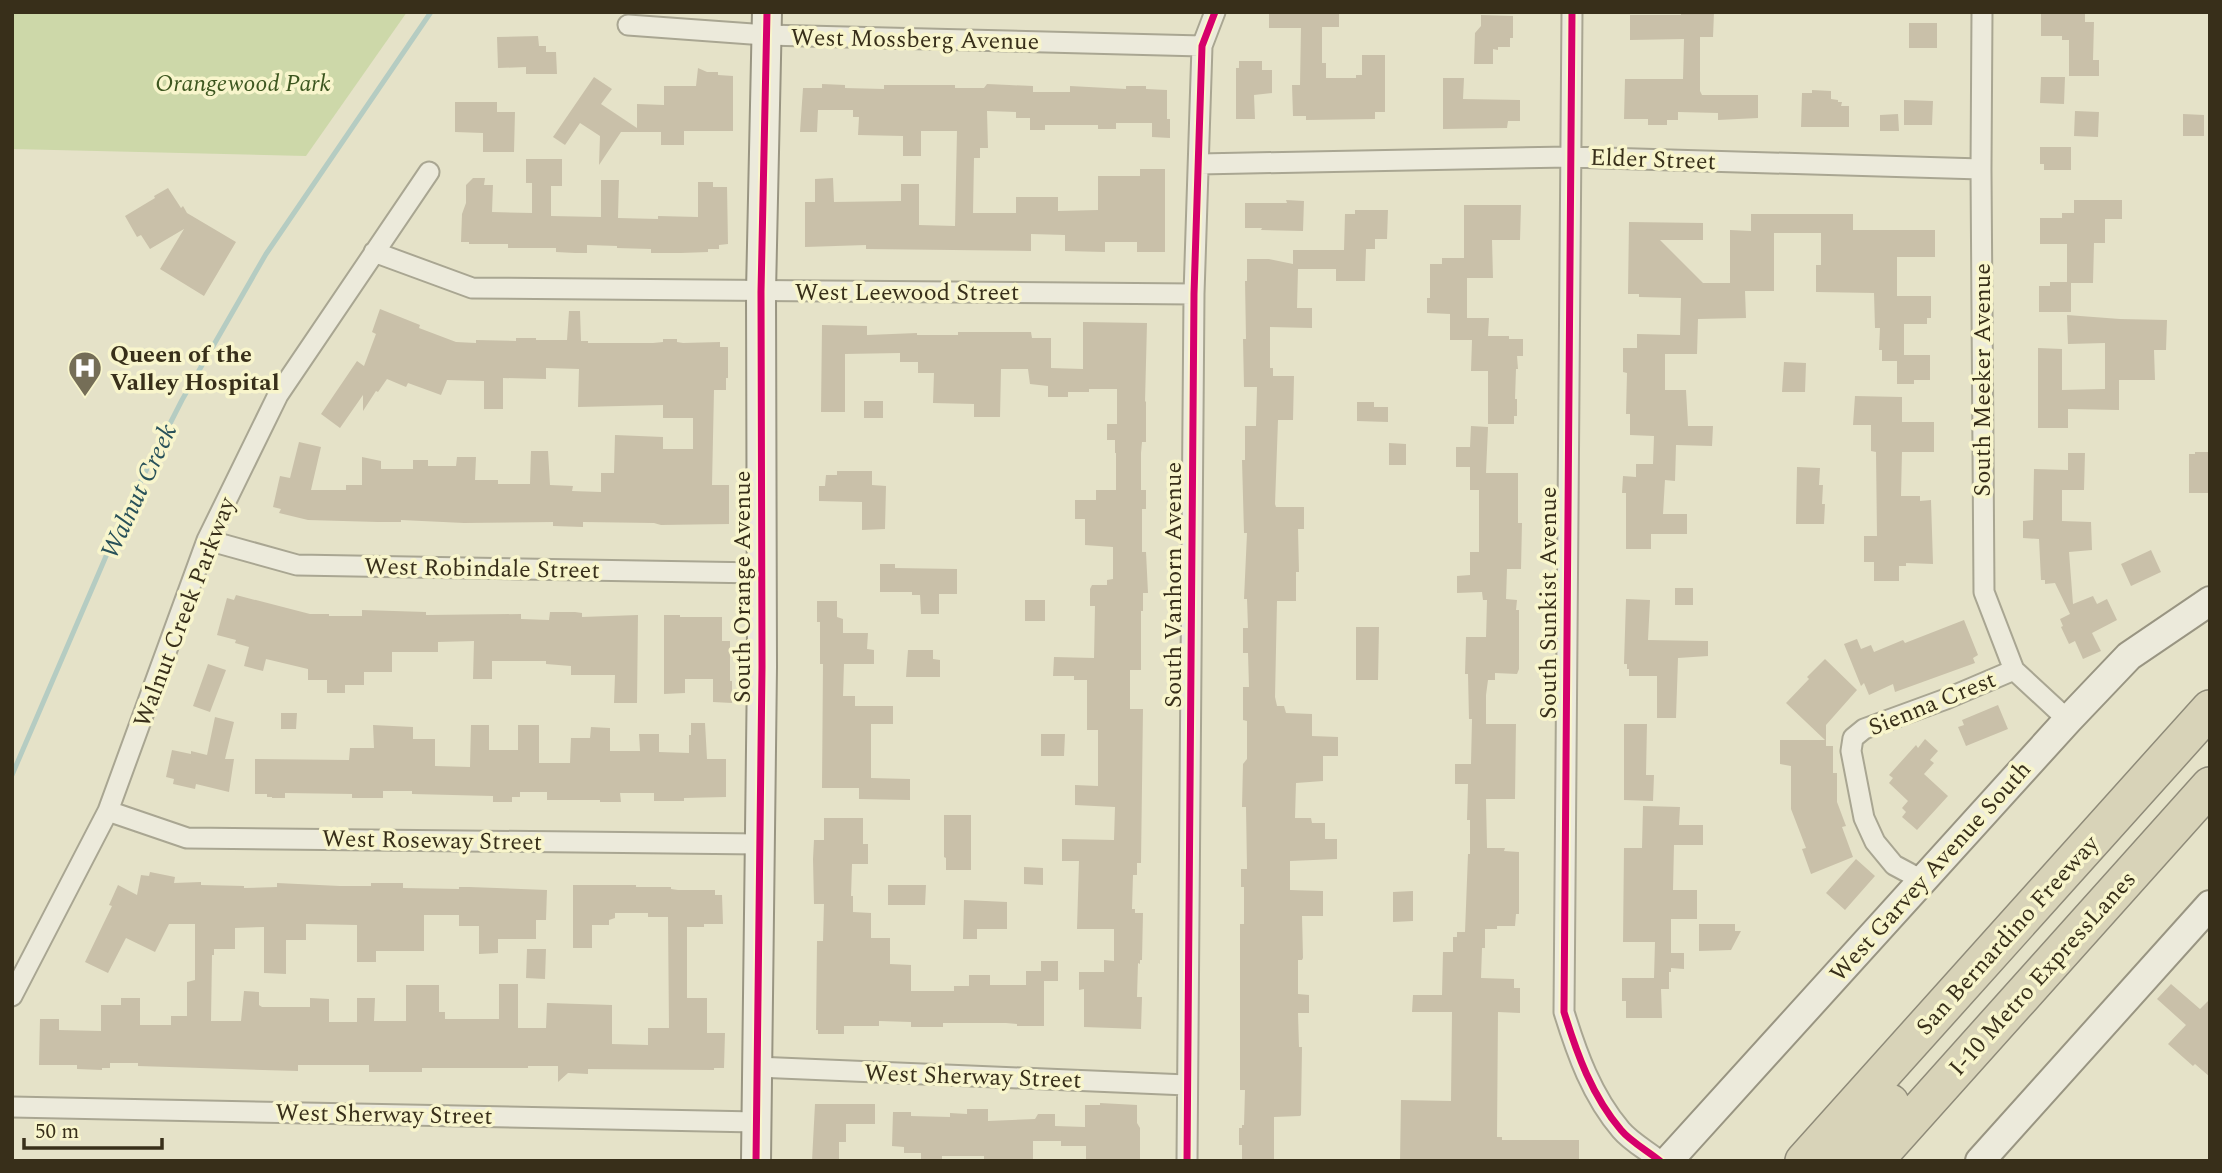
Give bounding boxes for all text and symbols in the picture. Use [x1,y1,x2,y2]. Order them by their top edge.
street label: West Mossberg Avenue [790,20,1040,60]
park label: Orangewood Park [155,66,331,102]
street label: Elder Street [1589,140,1717,180]
street label: South Meeker Avenue [1965,263,2001,497]
street label: West Leewood Street [795,275,1019,311]
place label: Queen of the Valley Hospital [110,337,280,401]
hospital icon: Queen of the Valley Hospital [66,349,104,398]
water label: Walnut Creek [90,417,188,566]
street label: South Vanhorn Avenue [1156,462,1192,708]
street label: South Orange Avenue [725,471,761,703]
street label: South Sunkist Avenue [1531,487,1567,719]
street label: Walnut Creek Parkway [124,491,246,733]
street label: West Robindale Street [364,549,600,589]
street label: Sienna Crest [1863,662,2002,746]
street label: West Garvey Avenue South [1821,753,2040,990]
street label: West Roseway Street [322,821,542,861]
street label: San Bernardino Freeway [1908,826,2109,1044]
street label: I-10 Metro ExpressLanes [1940,863,2145,1085]
street label: West Sherway Street [864,1055,1082,1099]
street label: West Sherway Street [275,1095,493,1135]
scale bar [24,1106,163,1150]
text: 50 m [35,1116,79,1148]

